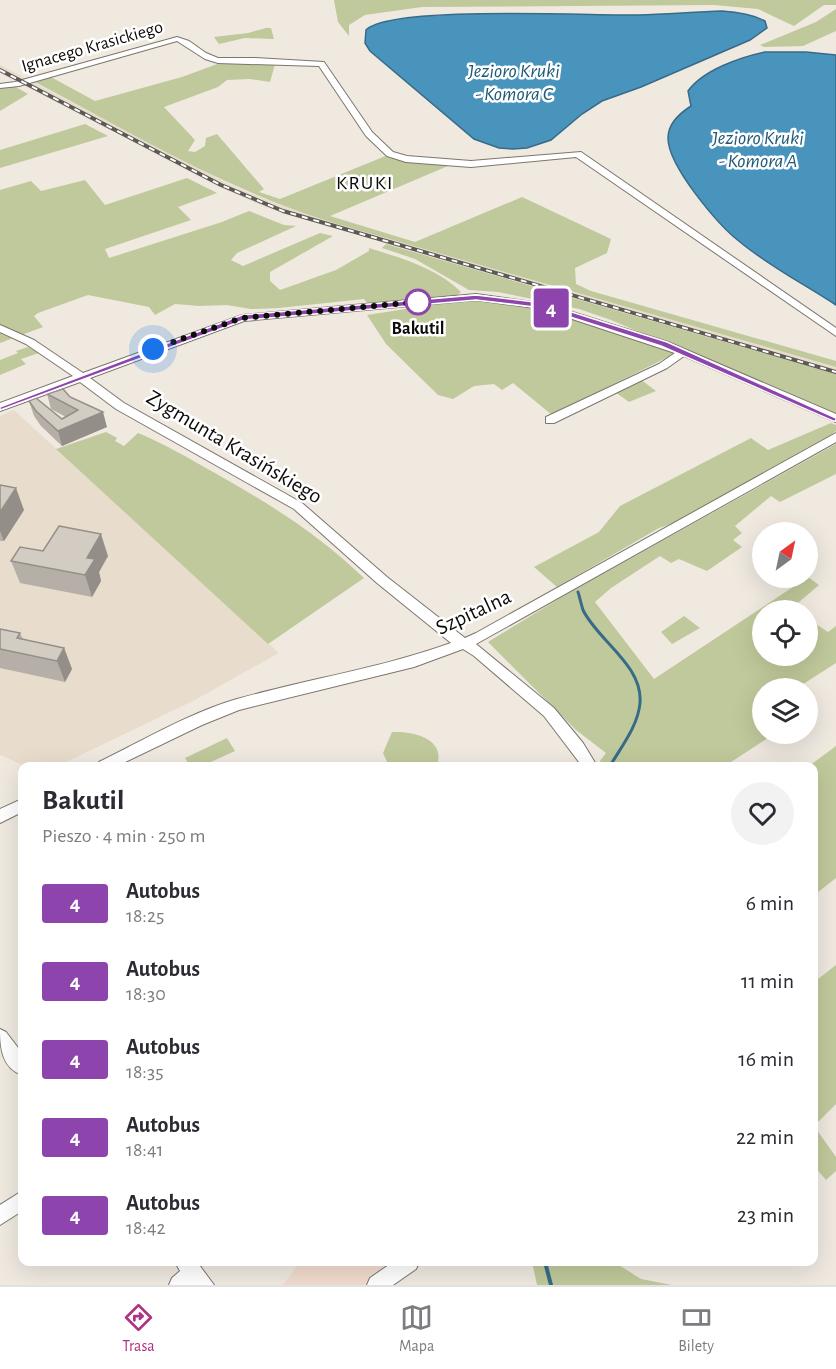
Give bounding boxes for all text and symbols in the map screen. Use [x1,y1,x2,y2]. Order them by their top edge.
street label: Ignacego Krasickiego [20,18,165,76]
water label: Jezioro Kruki - Komora C [467,61,560,104]
water label: Jezioro Kruki - Komora A [711,128,804,171]
district label: KRUKI [336,173,394,193]
line badge: 4 [532,288,570,328]
marker: Bakutil [405,289,431,315]
text: 4 [546,298,556,319]
place label: Bakutil [392,320,444,338]
your location [138,334,168,364]
street label: Zygmunta Krasińskiego [143,386,326,508]
north arrow [752,522,818,588]
map controls [752,522,818,744]
street label: Szpitalna [432,585,514,639]
button: locate [752,600,818,666]
button: layers [752,678,818,744]
button: heart [731,782,794,845]
text: Bakutil [42,787,124,815]
text: Pieszo · 4 min · 250 m [42,826,205,846]
text: Autobus [126,880,200,902]
text: 6 min [746,892,794,914]
text: 4 [70,893,80,914]
text: 18:25 [126,906,164,926]
text: Autobus [126,958,200,980]
text: 11 min [741,970,794,992]
text: 4 [70,971,80,992]
text: 18:30 [126,984,166,1004]
text: Autobus [126,1036,200,1058]
text: 16 min [738,1048,794,1070]
text: 4 [70,1049,80,1070]
text: 18:35 [126,1062,164,1082]
text: Autobus [126,1114,200,1136]
text: 22 min [736,1126,794,1148]
text: 4 [70,1127,80,1148]
text: 18:41 [126,1140,163,1160]
text: Autobus [126,1192,200,1214]
text: 23 min [737,1204,794,1226]
text: 4 [70,1205,80,1226]
text: 18:42 [126,1218,166,1238]
tab: Trasa [122,1301,155,1356]
tab: Mapa [399,1301,434,1356]
tab: Bilety [678,1301,714,1356]

